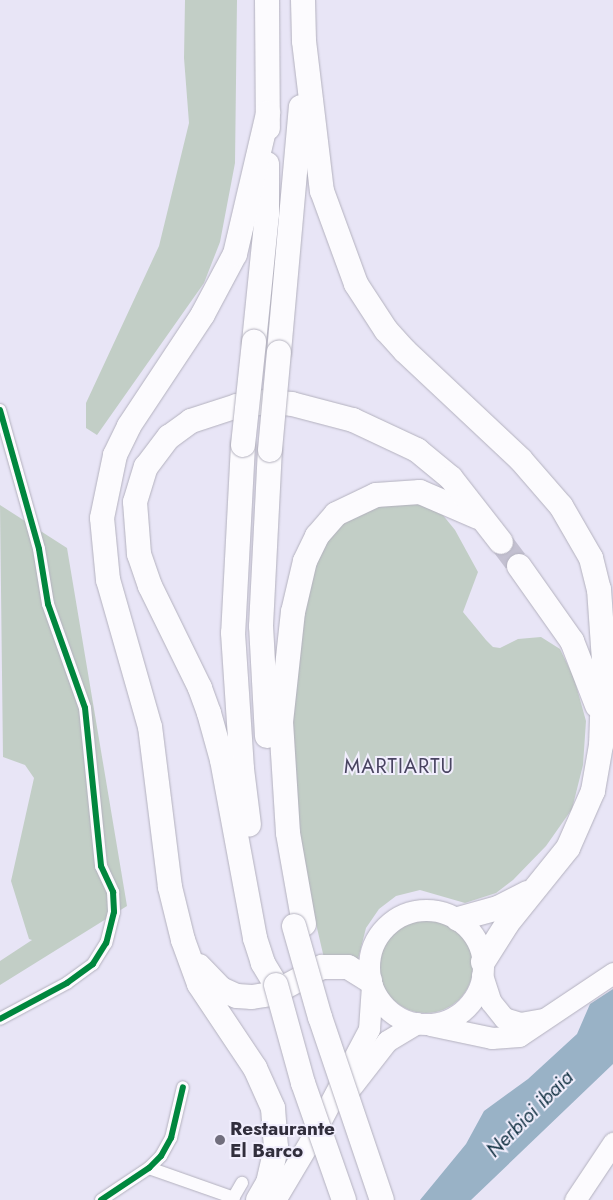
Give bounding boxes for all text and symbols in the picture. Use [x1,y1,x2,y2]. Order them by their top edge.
district label: MARTIARTU [343,754,455,778]
water label: Nerbioi ibaia [482,1066,578,1162]
place label: Restaurante El Barco [230,1118,335,1162]
marker: Restaurante El Barco [214,1134,226,1146]

